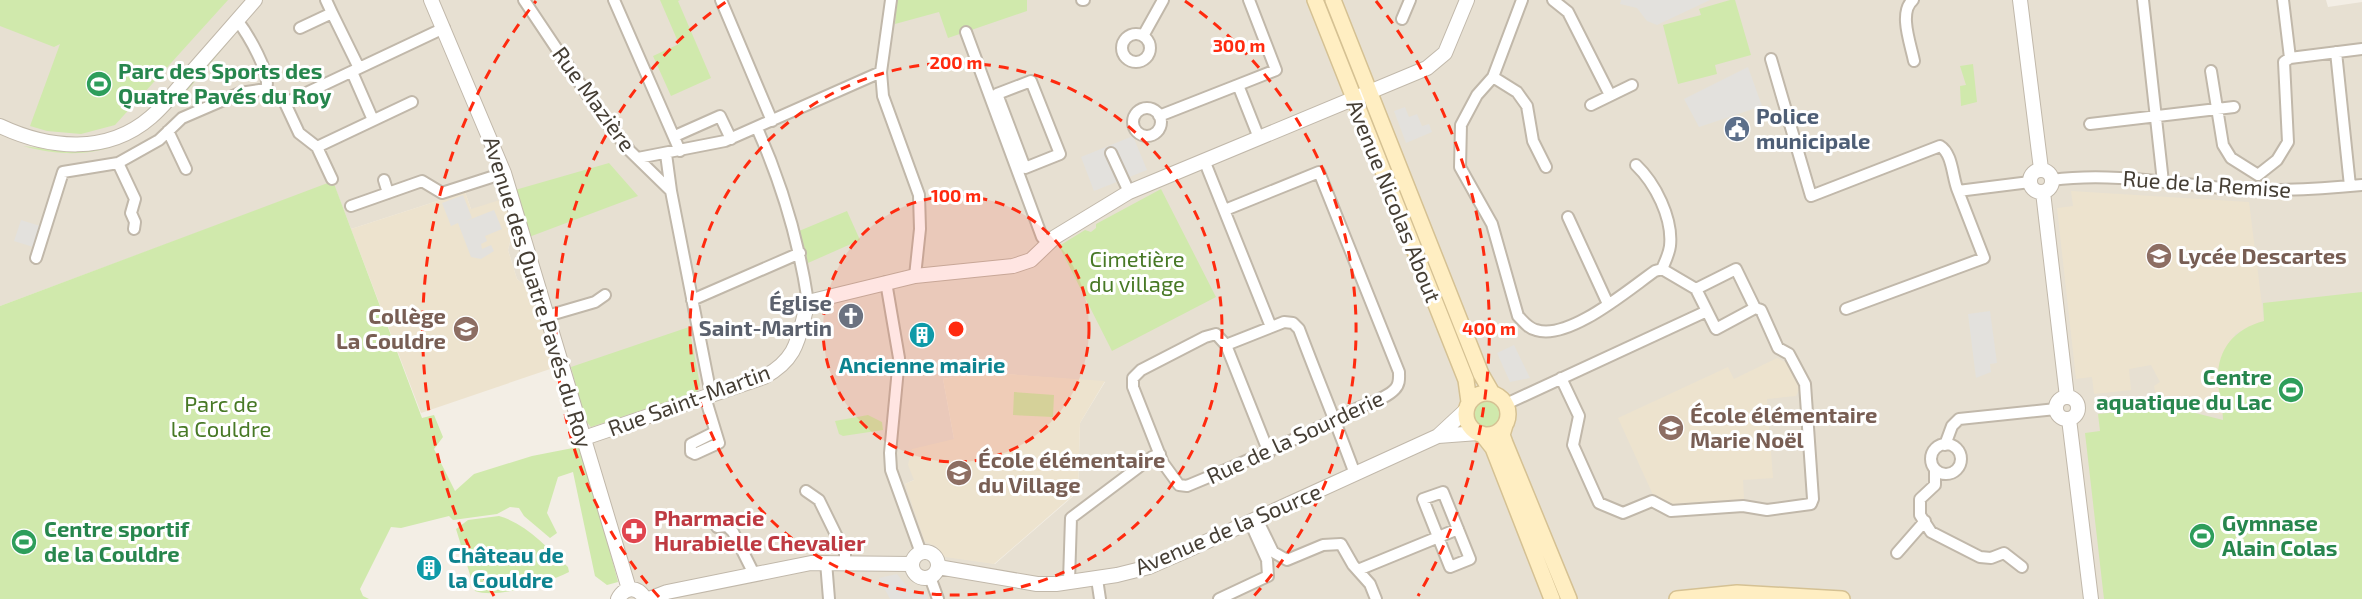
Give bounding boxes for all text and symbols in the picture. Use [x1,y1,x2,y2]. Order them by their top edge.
text: 300 m [1213,34,1265,56]
street label: Rue Mazière [548,41,641,156]
text: 200 m [930,51,982,73]
place label: Parc des Sports des Quatre Pavés du Roy [118,57,332,109]
sports icon: Parc des Sports des Quatre Pavés du Roy [84,69,114,99]
street label: Avenue Nicolas About [1342,95,1448,306]
place label: Police municipale [1756,102,1870,153]
public building icon: Police municipale [1722,114,1752,144]
street label: Avenue des Quatre Pavés du Roy [478,133,599,451]
street label: Rue de la Remise [2122,164,2292,202]
text: 100 m [931,184,981,206]
school or university icon: Lycée Descartes [2144,241,2174,271]
place label: Lycée Descartes [2178,242,2347,269]
park label: Cimetière du village [1089,245,1185,296]
place label: Église Saint-Martin [699,289,832,340]
church icon: Église Saint-Martin [836,301,866,331]
place label: Collège La Couldre [336,302,446,353]
school or university icon: Collège La Couldre [451,314,481,344]
text: 400 m [1462,317,1516,339]
centre of rings [946,319,966,339]
building icon: Ancienne mairie [907,320,937,350]
place label: Ancienne mairie [839,351,1005,377]
street label: Rue Saint-Martin [604,358,773,440]
place label: Centre aquatique du Lac [2096,363,2272,414]
sports icon: Centre aquatique du Lac [2276,375,2306,405]
street label: Rue de la Sourderie [1202,384,1387,488]
park label: Parc de la Couldre [171,390,271,441]
place label: École élémentaire Marie Noël [1690,401,1877,452]
school or university icon: École élémentaire Marie Noël [1656,413,1686,443]
place label: École élémentaire du Village [978,446,1165,497]
school or university icon: École élémentaire du Village [944,458,974,488]
street label: Avenue de la Source [1131,477,1325,579]
place label: Pharmacie Hurabielle Chevalier [654,504,866,555]
place label: Gymnase Alain Colas [2222,509,2338,560]
place label: Centre sportif de la Couldre [44,515,190,566]
pharmacy icon: Pharmacie Hurabielle Chevalier [619,516,649,546]
sports icon: Gymnase Alain Colas [2187,521,2217,551]
sports icon: Centre sportif de la Couldre [9,527,39,557]
place label: Château de la Couldre [448,541,564,592]
building icon: Château de la Couldre [414,553,444,583]

